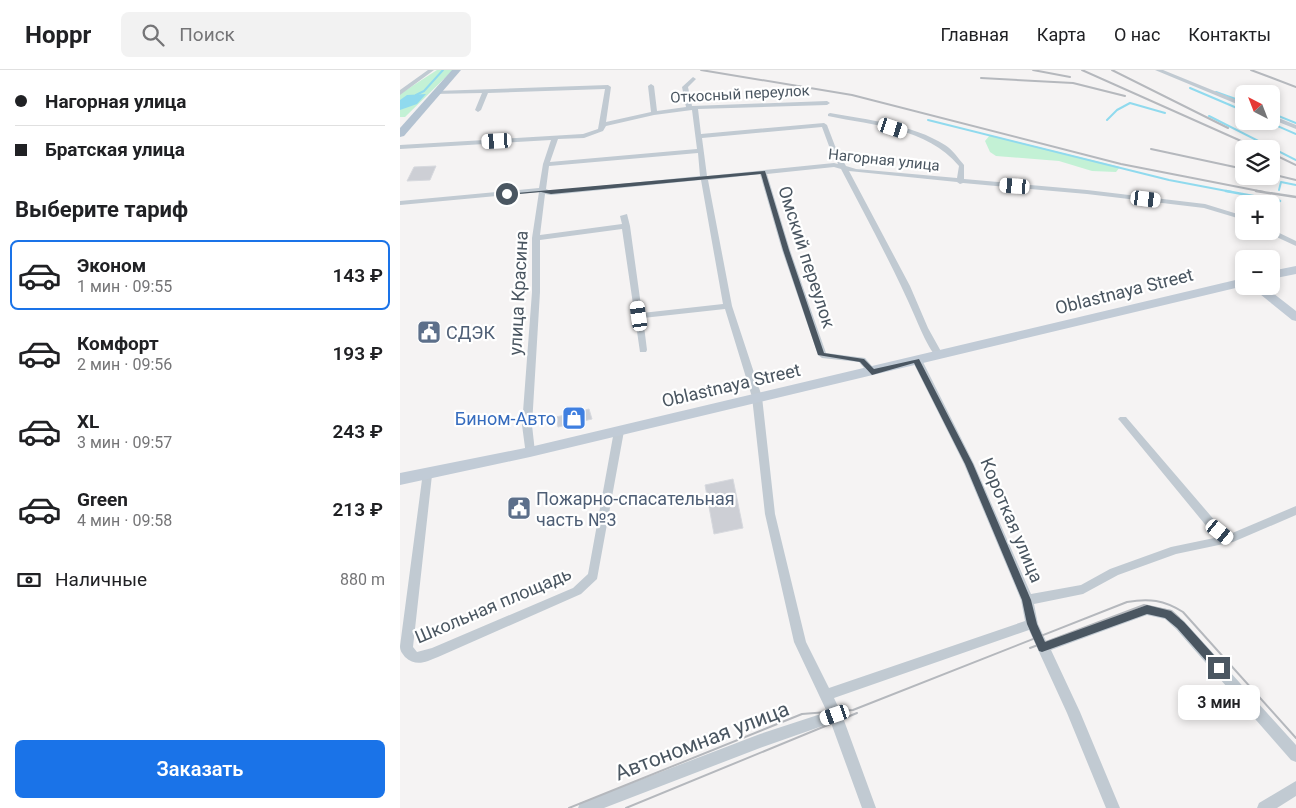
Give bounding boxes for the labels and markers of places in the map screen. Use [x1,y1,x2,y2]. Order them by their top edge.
public building icon: СДЭК [416,319,442,345]
place label: СДЭК [446,322,495,343]
shop icon: Бином-Авто [561,405,587,431]
place label: Бином-Авто [455,408,556,429]
place label: Пожарно-спасательная часть №3 [536,488,735,530]
public building icon: Пожарно-спасательная часть №3 [506,495,532,521]

